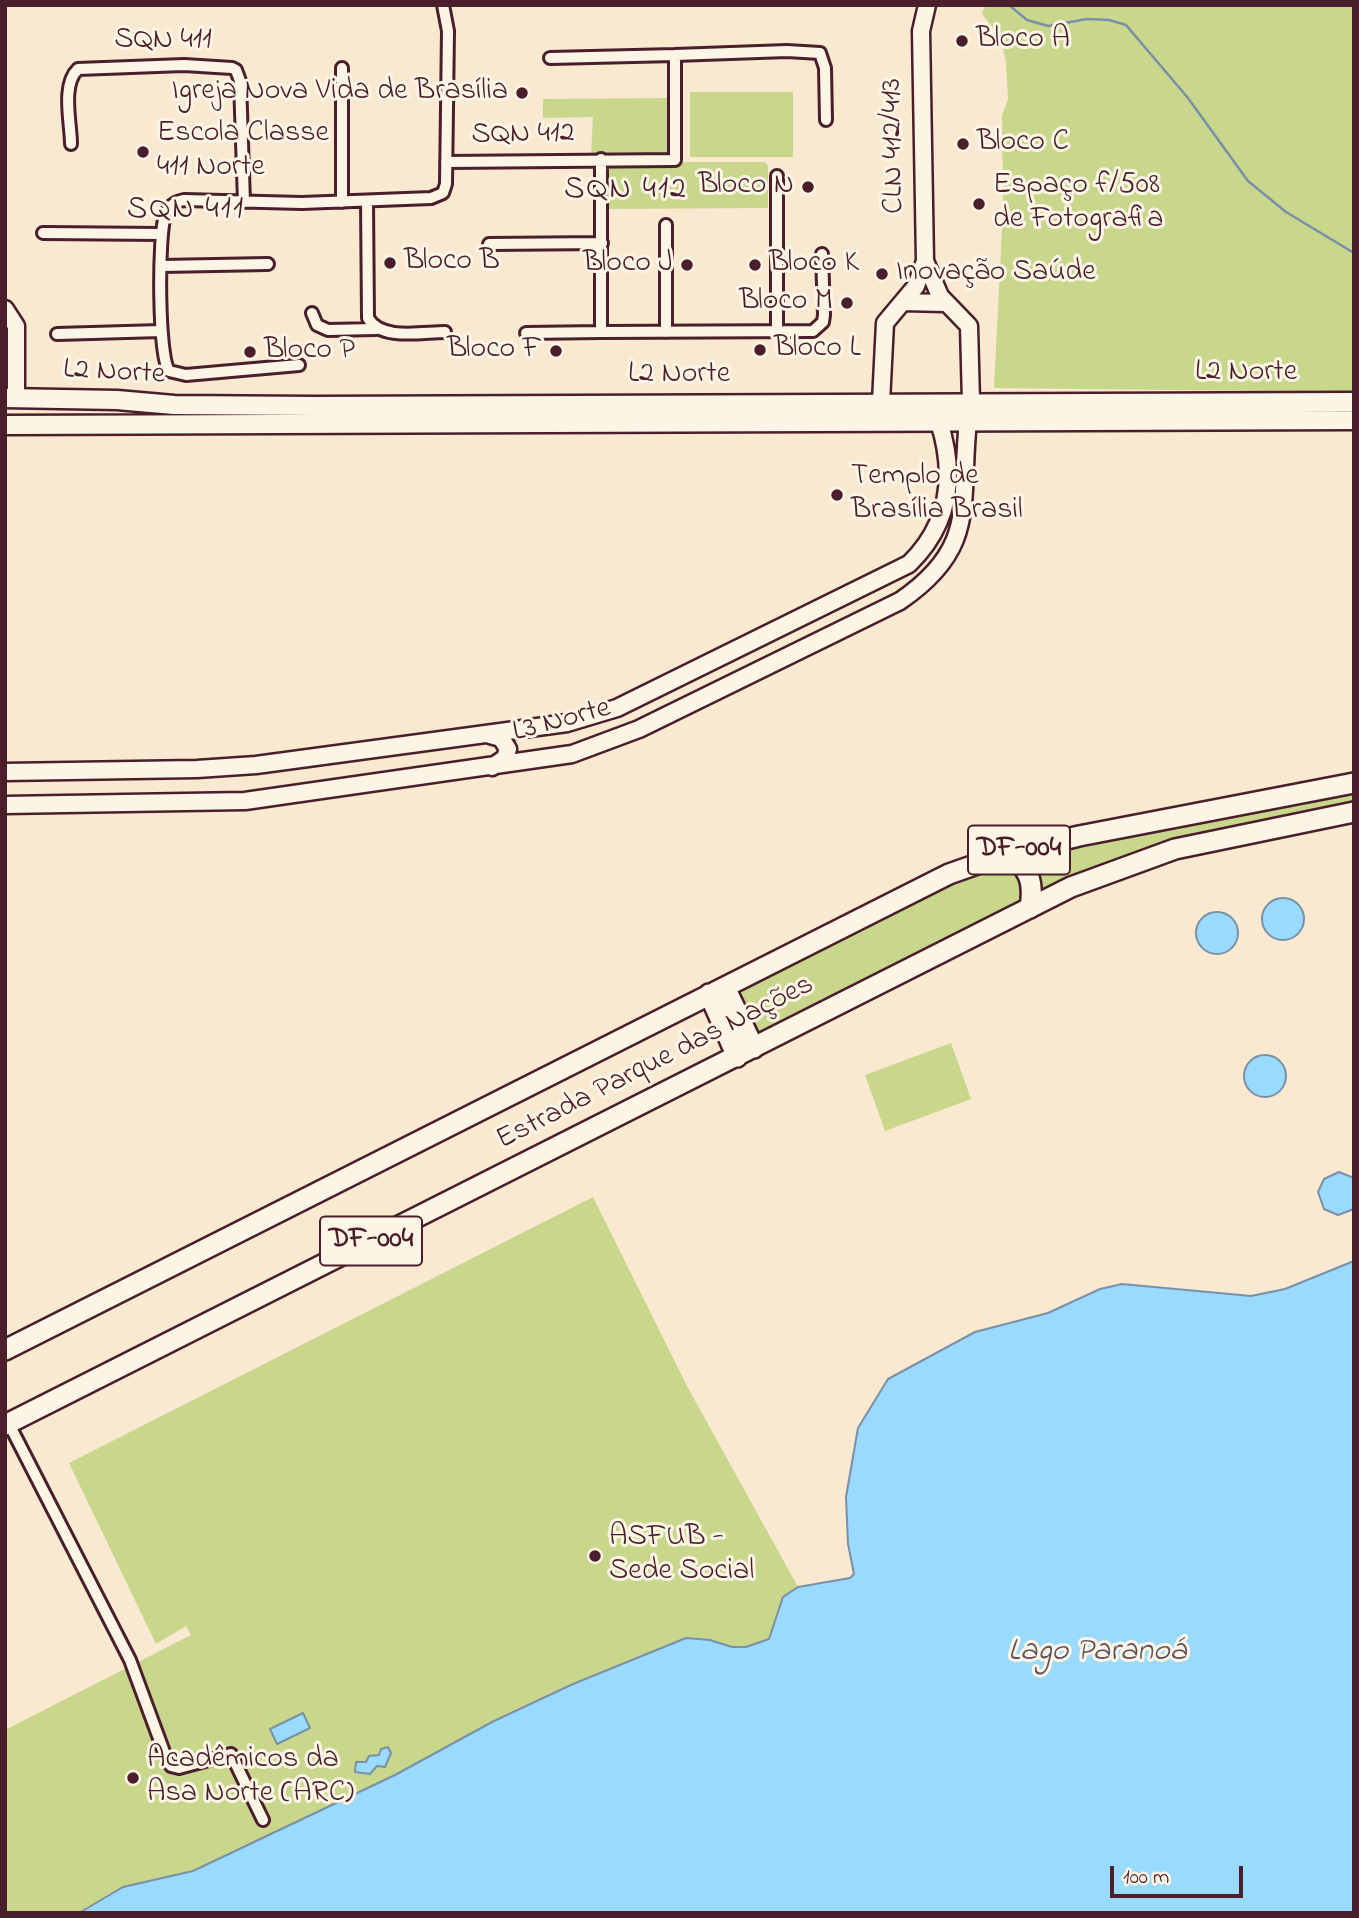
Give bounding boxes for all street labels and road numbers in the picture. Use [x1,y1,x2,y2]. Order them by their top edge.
street label: SQN 411 [114,24,212,60]
street label: CLN 412/413 [876,78,914,214]
street label: SQN 412 [471,117,575,155]
street label: L2 Norte [62,353,166,395]
street label: L2 Norte [1195,356,1297,392]
street label: L2 Norte [628,358,730,394]
street label: L3 Norte [509,692,615,752]
road number: DF-004 [968,826,1070,874]
street label: Estrada Parque das Nações [491,968,821,1160]
road number: DF-004 [320,1216,422,1266]

